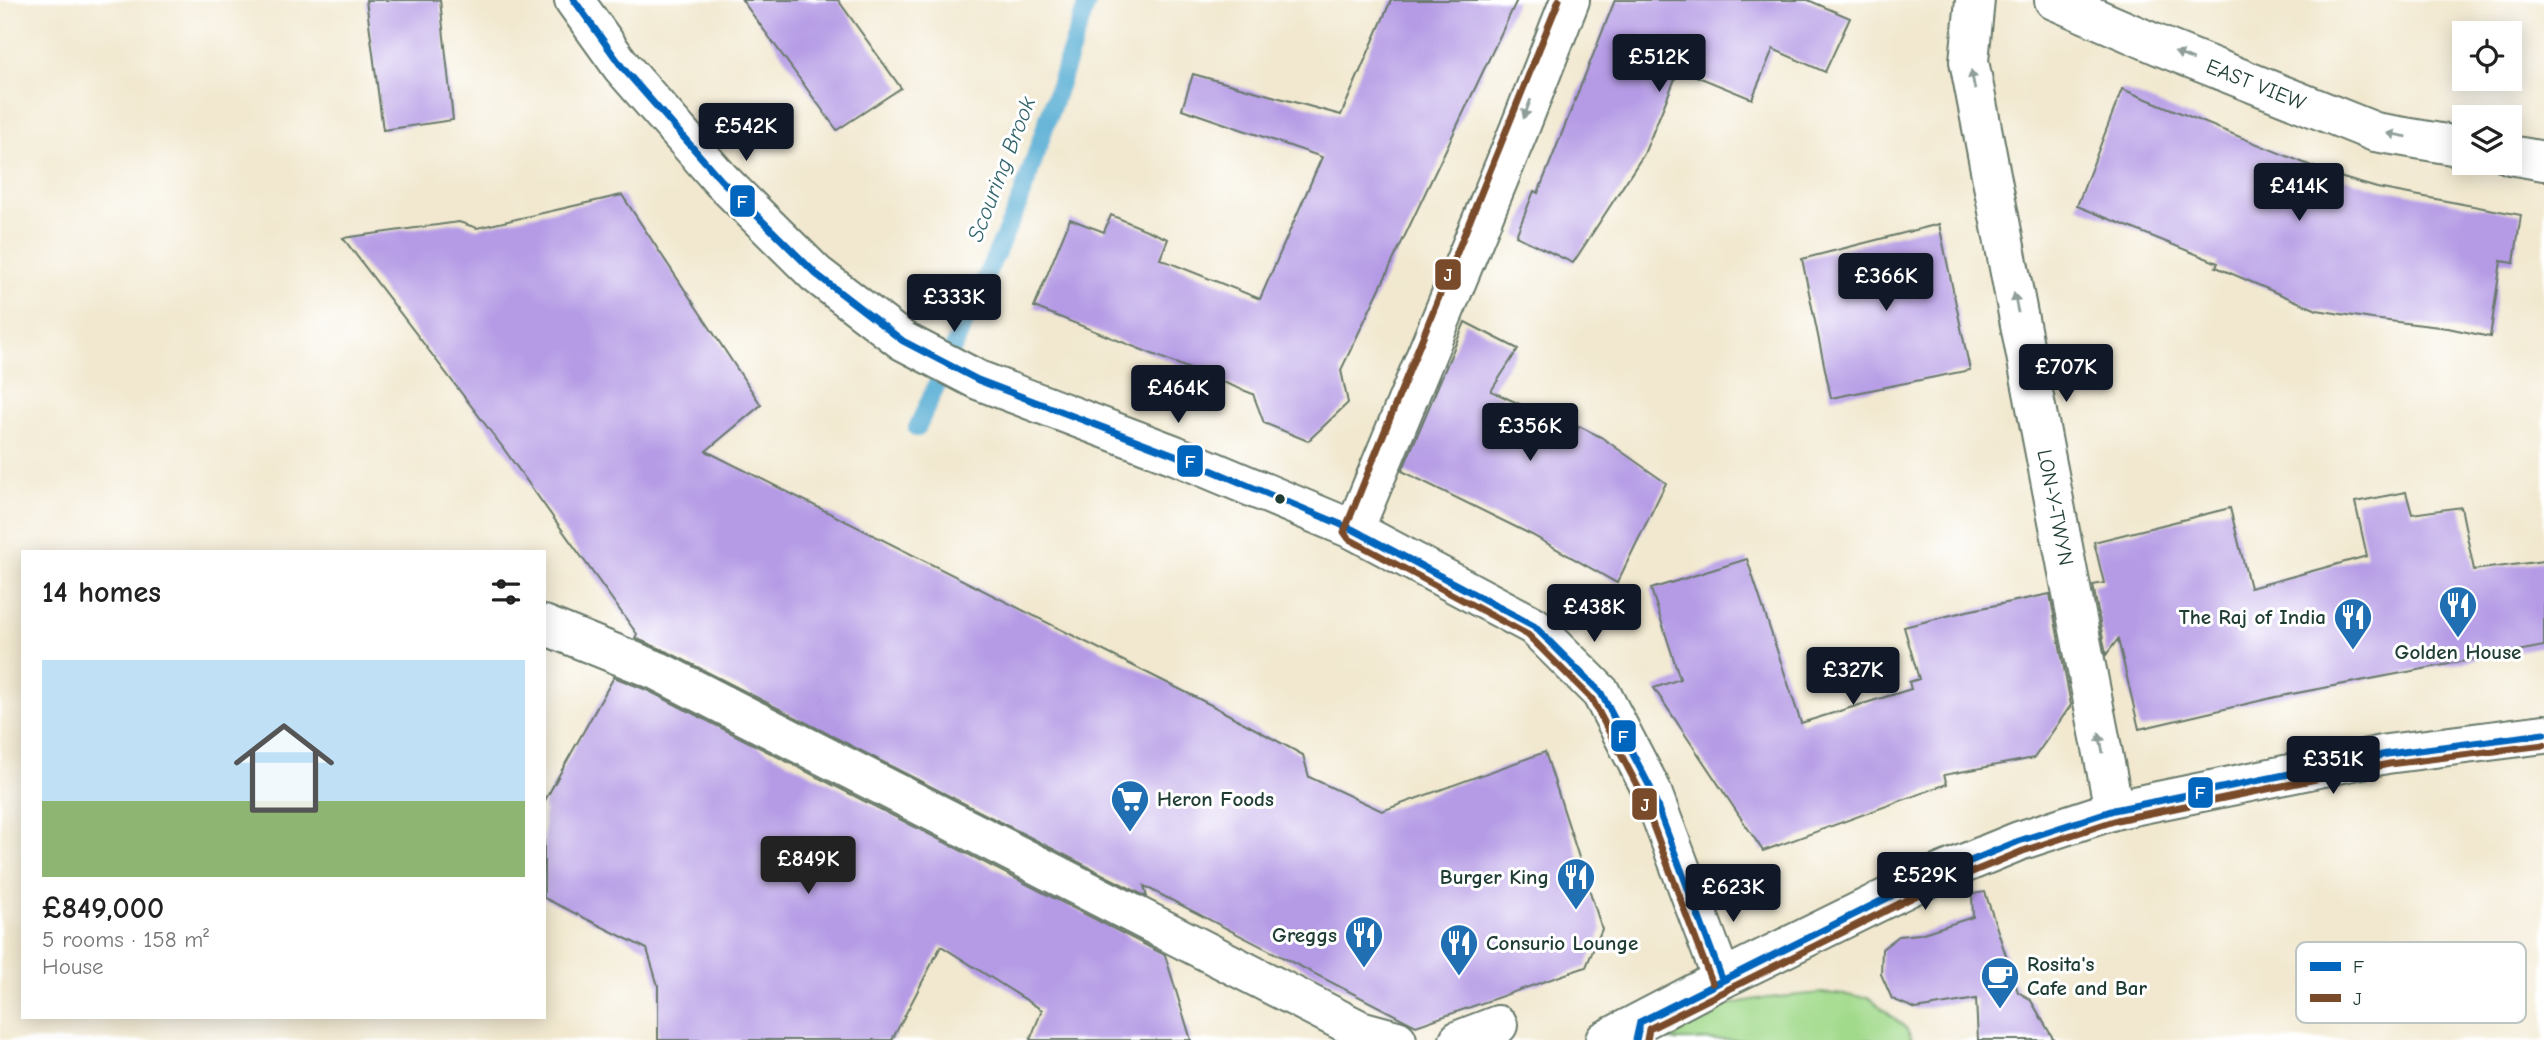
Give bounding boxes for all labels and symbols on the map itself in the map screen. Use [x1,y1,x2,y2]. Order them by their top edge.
pin: £512K [1610,34,1708,94]
one-way arrow [2173,50,2194,61]
street label: EAST VIEW [2203,54,2310,115]
one-way arrow [1967,69,1978,91]
water label: Scouring Brook [961,92,1042,245]
one-way arrow [1522,99,1533,120]
pin: £542K [697,104,795,163]
one-way arrow [2386,129,2408,140]
pin: £414K [2250,164,2348,223]
line badge: F [729,184,756,218]
text: F [736,191,748,213]
pin: £366K [1837,254,1935,313]
line badge: J [1434,258,1462,291]
text: J [1444,264,1453,286]
pin: £333K [905,274,1003,334]
one-way arrow [2010,292,2021,314]
pin: £707K [2017,344,2115,404]
pin: £464K [1129,366,1227,425]
pin: £356K [1481,404,1579,463]
line badge: F [1176,444,1204,478]
street label: LON-Y-TWYN [2032,447,2078,568]
text: F [1184,451,1196,473]
unlabelled marker [1273,492,1287,506]
pin: £438K [1545,584,1643,644]
restaurant icon: Golden House [2437,584,2479,639]
restaurant icon: The Raj of India [2332,596,2374,651]
place label: The Raj of India [2179,605,2326,629]
place label: Golden House [2395,640,2521,664]
pin: £327K [1804,648,1902,707]
line badge: F [1610,719,1637,753]
text: F [1617,726,1629,748]
one-way arrow [2095,732,2106,754]
pin: £351K [2284,736,2382,796]
line badge: F [2187,776,2214,809]
supermarket icon: Heron Foods [1109,778,1151,833]
text: F [2194,782,2206,804]
place label: Heron Foods [1157,787,1274,811]
line badge: J [1631,787,1658,821]
text: J [1641,794,1650,816]
pin: £849K [759,836,857,896]
pin: £529K [1876,852,1974,912]
restaurant icon: Burger King [1555,856,1597,911]
pin: £623K [1684,864,1782,924]
place label: Burger King [1440,865,1549,889]
restaurant icon: Greggs [1343,914,1385,969]
restaurant icon: Consurio Lounge [1438,922,1480,977]
place label: Greggs [1272,923,1337,947]
place label: Consurio Lounge [1486,931,1638,955]
legend [2296,942,2526,1023]
place label: Rosita's Cafe and Bar [2027,952,2147,1000]
cafe icon: Rosita's Cafe and Bar [1979,955,2021,1010]
text: F [2353,956,2364,978]
text: J [2353,988,2362,1010]

